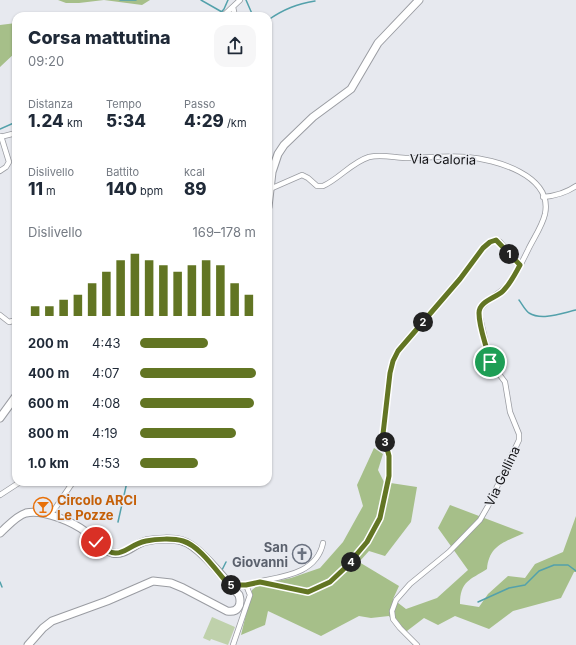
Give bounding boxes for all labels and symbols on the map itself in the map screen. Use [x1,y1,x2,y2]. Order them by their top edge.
street label: Via Caloria [410,150,476,168]
pin: 1 [499,244,519,264]
pin: 2 [413,312,433,332]
pin [473,345,507,379]
pin: 3 [375,432,395,452]
street label: Via Gellina [481,443,523,509]
place label: Circolo ARCI Le Pozze [57,492,137,523]
bar icon: Circolo ARCI Le Pozze [32,496,54,518]
pin [79,525,113,559]
place label: San Giovanni [232,539,288,570]
church icon: San Giovanni [291,543,313,565]
pin: 4 [341,552,361,572]
pin: 5 [221,575,241,595]

